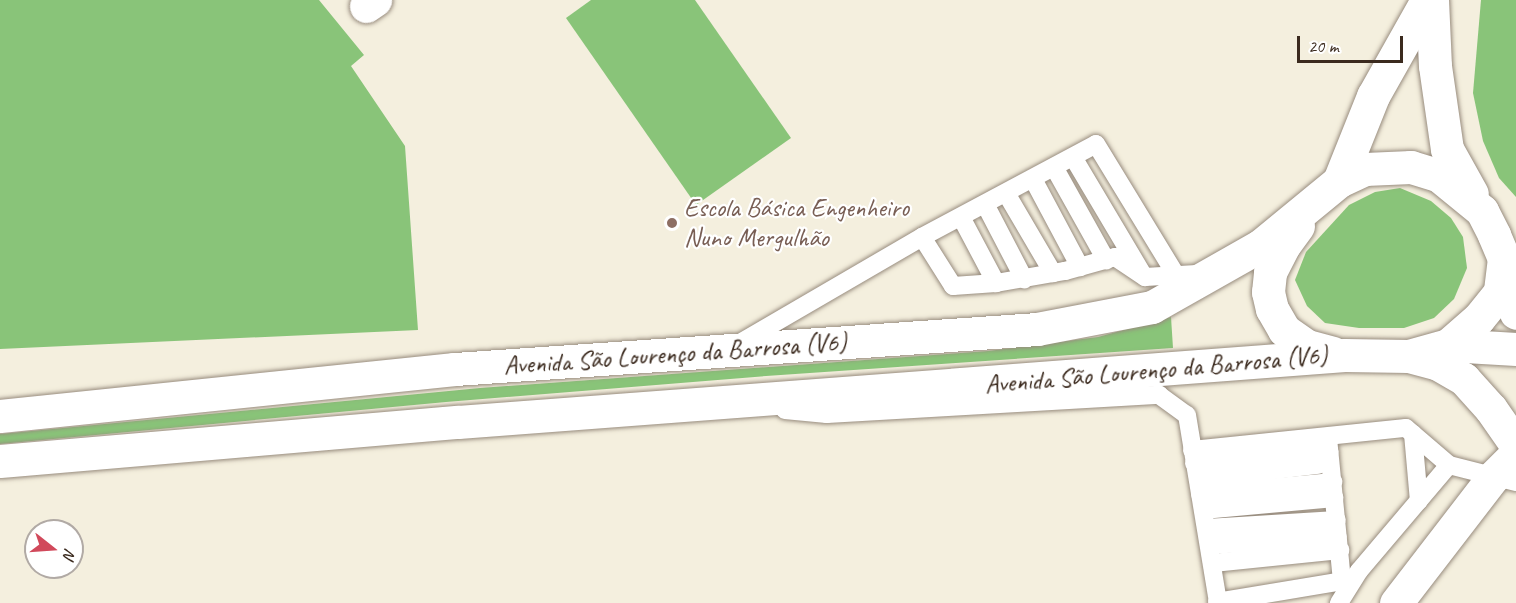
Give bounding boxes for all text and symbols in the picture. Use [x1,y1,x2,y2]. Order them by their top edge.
scale bar [1300,24,1406,62]
text: 20 m [1308,35,1339,57]
place label: Escola Básica Engenheiro Nuno Mergulhão [684,192,909,254]
marker: Escola Básica Engenheiro Nuno Mergulhão [665,216,679,230]
street label: Avenida São Lourenço da Barrosa (V6) [502,326,848,382]
street label: Avenida São Lourenço da Barrosa (V6) [983,339,1329,401]
north arrow [24,519,84,579]
text: N [58,546,80,561]

